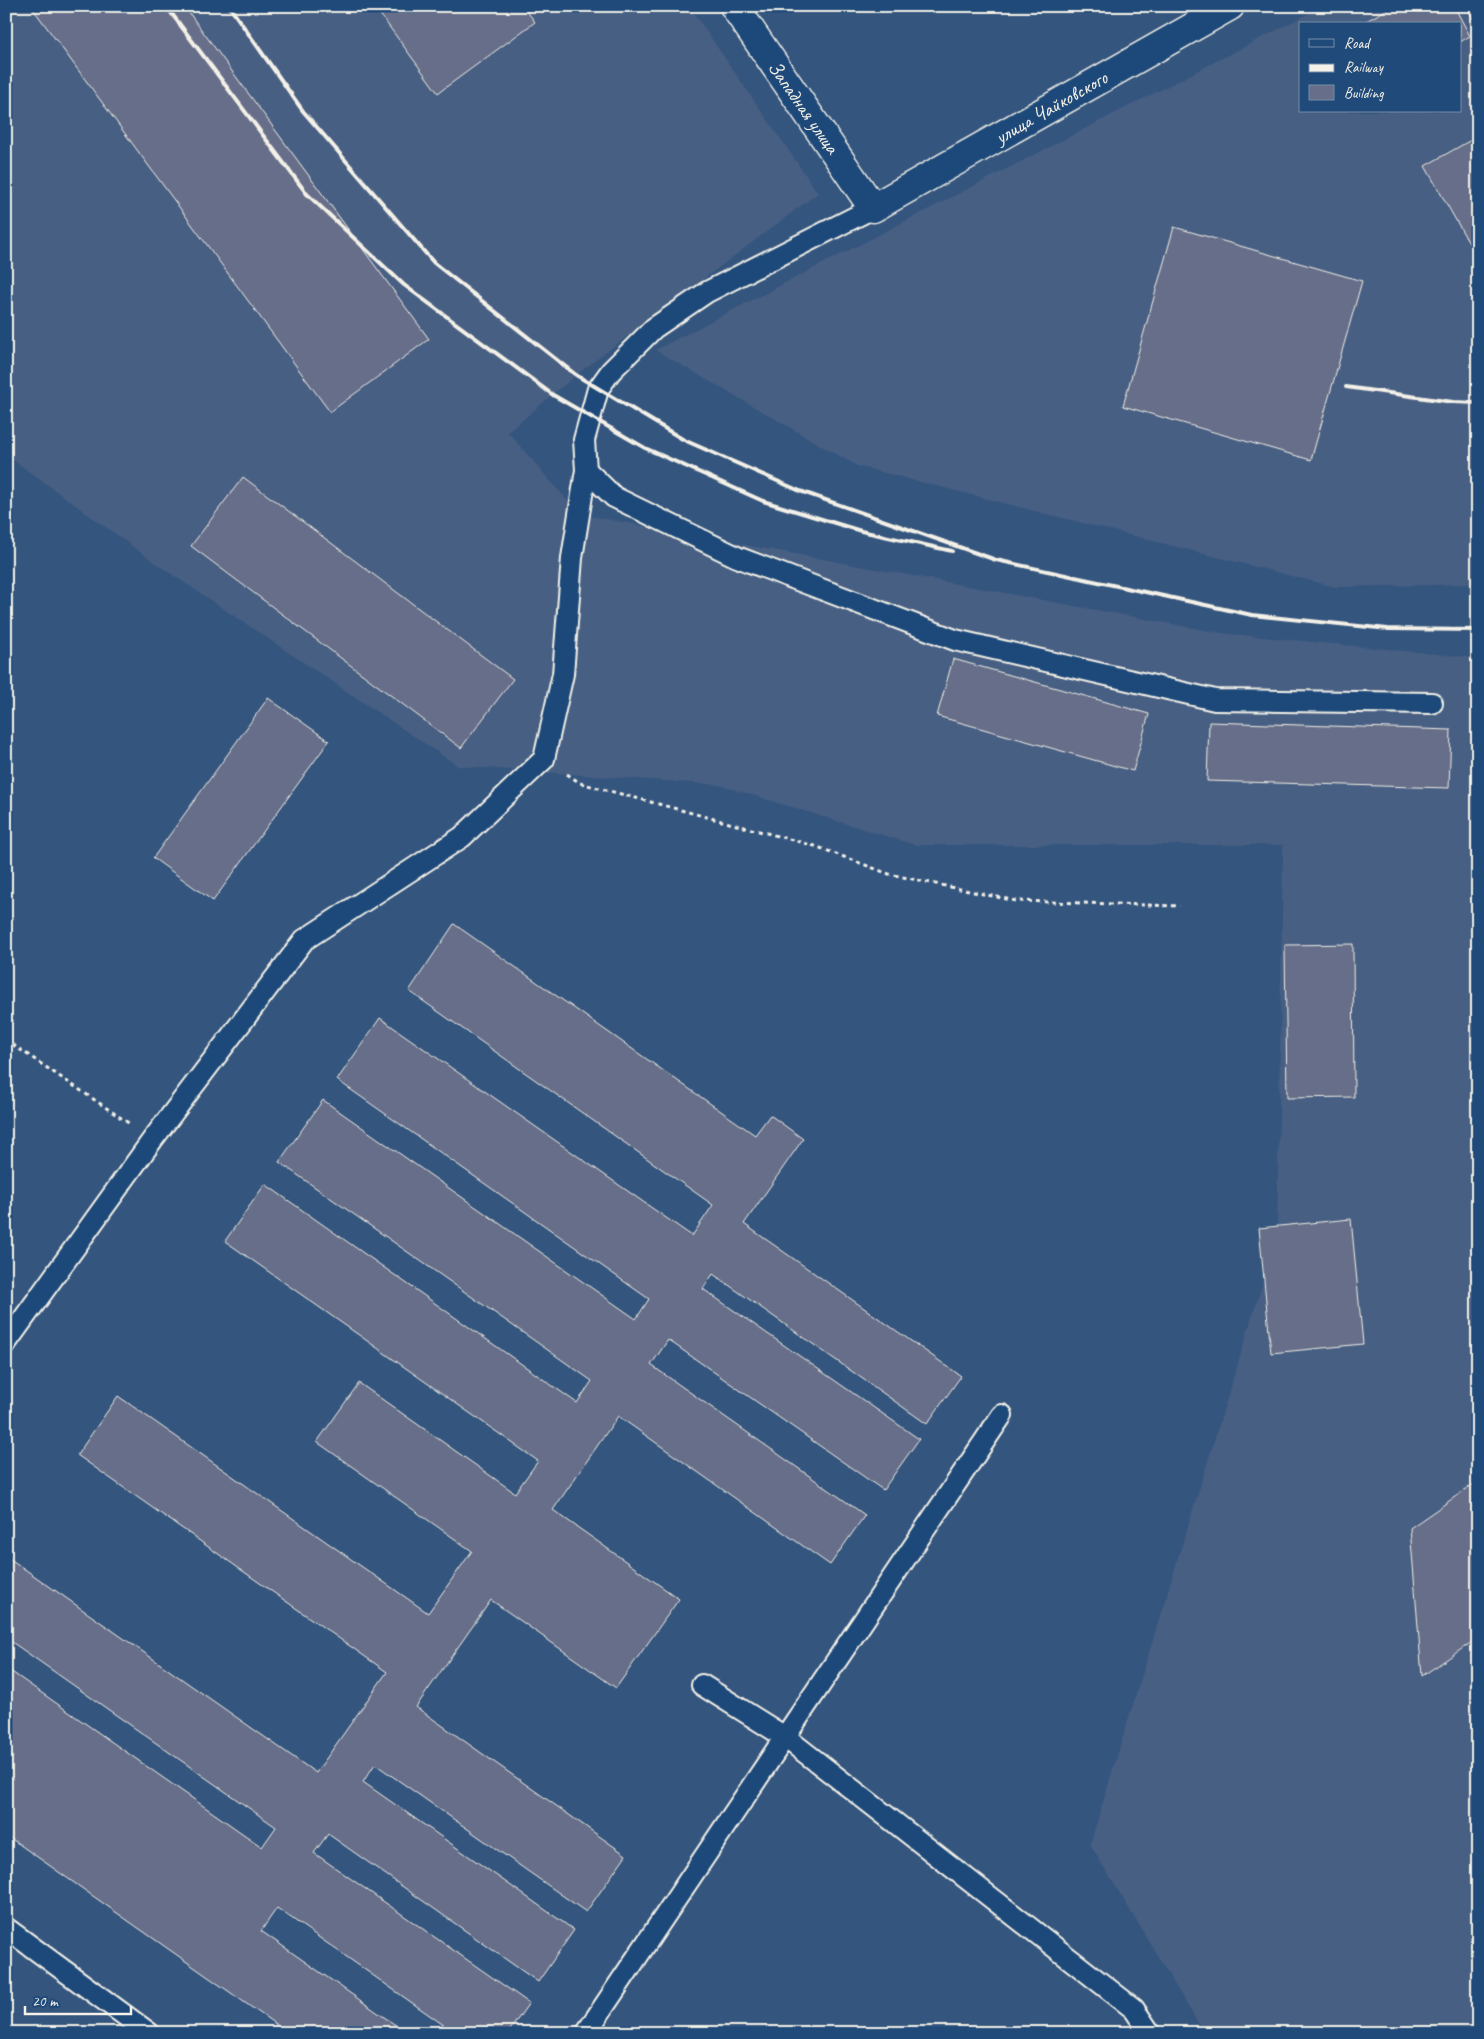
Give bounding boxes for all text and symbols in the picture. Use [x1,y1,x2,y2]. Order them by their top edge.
legend [1299,22,1462,112]
text: Road [1344,34,1371,53]
street label: Западная улица [762,56,845,160]
text: Railway [1344,58,1385,77]
street label: улица Чайковского [990,65,1113,150]
text: Building [1344,84,1384,103]
scale bar [25,1984,131,2016]
text: 20 m [32,1992,59,2011]

